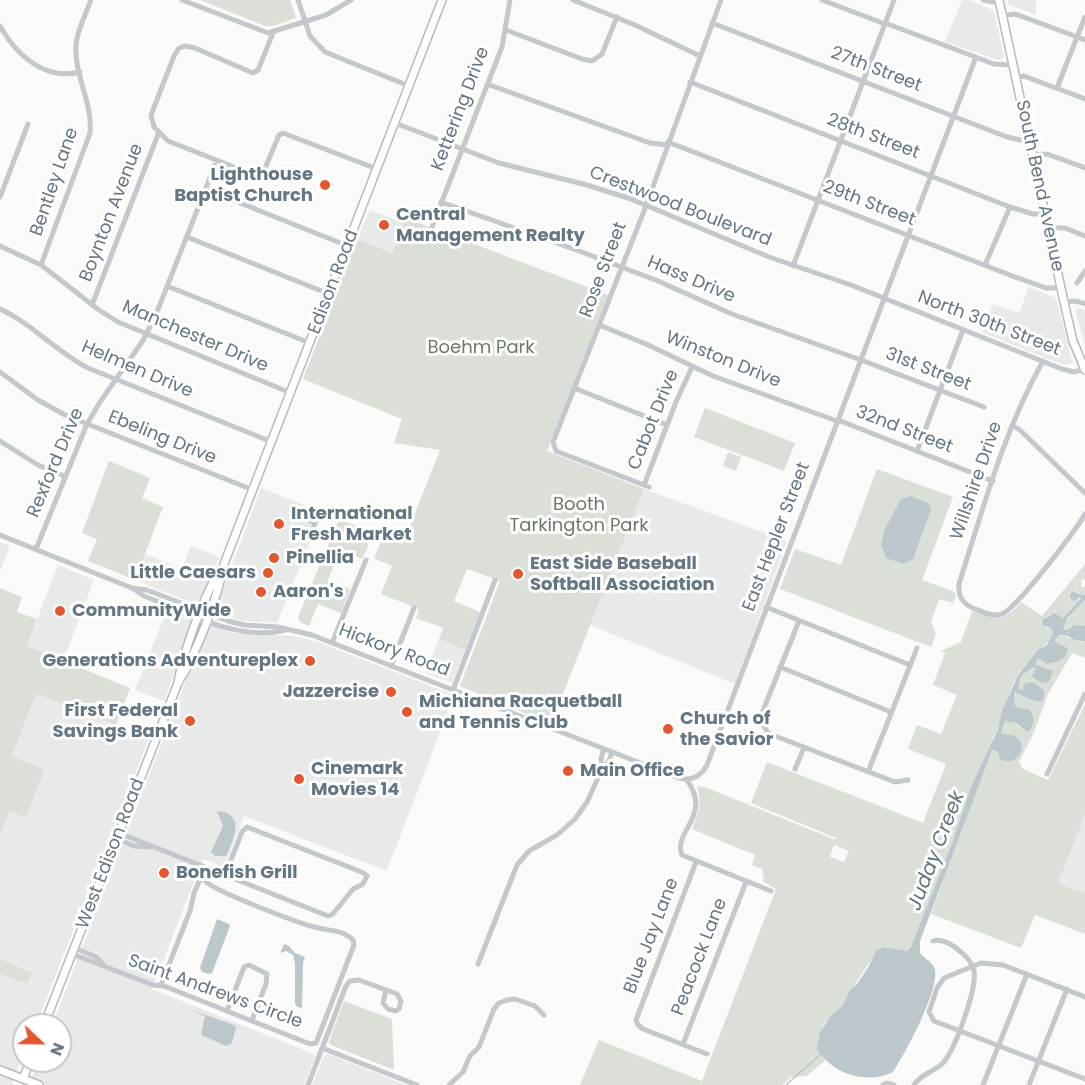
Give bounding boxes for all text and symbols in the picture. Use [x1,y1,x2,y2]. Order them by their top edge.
street label: 27th Street [827,43,925,97]
street label: Kettering Drive [427,44,495,174]
street label: South Bend Avenue [1010,98,1068,274]
street label: 28th Street [824,109,922,165]
street label: Bentley Lane [26,125,84,239]
street label: Boynton Avenue [76,141,148,285]
street label: Crestwood Boulevard [586,162,774,252]
place label: Lighthouse Baptist Church [174,164,313,207]
street label: 29th Street [820,176,918,232]
marker: Lighthouse Baptist Church [318,178,332,192]
place label: Central Management Realty [396,204,585,246]
marker: Central Management Realty [377,218,391,232]
street label: Rose Street [576,219,632,321]
street label: Edison Road [304,227,364,337]
street label: Hass Drive [644,252,738,308]
street label: North 30th Street [915,287,1063,361]
street label: Manchester Drive [119,296,271,378]
street label: Winston Drive [662,327,784,393]
street label: Helmen Drive [78,337,196,403]
park label: Boehm Park [427,337,535,359]
street label: 31st Street [882,344,974,396]
street label: Cabot Drive [624,367,684,473]
street label: 32nd Street [852,402,956,458]
street label: Rexford Drive [23,405,89,521]
street label: Ebeling Drive [105,406,219,470]
street label: Willshire Drive [947,419,1007,543]
street label: East Hepler Street [739,459,815,615]
park label: Booth Tarkington Park [510,494,648,536]
place label: International Fresh Market [291,503,413,546]
marker: International Fresh Market [272,517,286,531]
place label: Pinellia [286,547,354,569]
marker: Pinellia [267,551,281,565]
place label: East Side Baseball Softball Association [530,553,715,596]
place label: Little Caesars [130,562,256,584]
marker: Little Caesars [261,566,275,580]
marker: East Side Baseball Softball Association [511,567,525,581]
place label: Aaron's [273,581,344,603]
marker: Aaron's [254,585,268,599]
place label: CommunityWide [72,600,231,622]
marker: CommunityWide [53,604,67,618]
street label: Hickory Road [335,620,453,682]
place label: Generations Adventureplex [43,650,298,672]
marker: Generations Adventureplex [303,654,317,668]
place label: Jazzercise [282,681,379,703]
marker: Jazzercise [384,685,398,699]
place label: Michiana Racquetball and Tennis Club [419,691,622,734]
place label: First Federal Savings Bank [53,700,178,742]
marker: Michiana Racquetball and Tennis Club [400,705,414,719]
place label: Church of the Savior [680,708,773,750]
marker: First Federal Savings Bank [183,714,197,728]
marker: Church of the Savior [661,722,675,736]
place label: Cinemark Movies 14 [311,758,403,800]
place label: Main Office [580,760,684,782]
marker: Main Office [561,764,575,778]
marker: Cinemark Movies 14 [292,772,306,786]
street label: West Edison Road [72,776,150,932]
water label: Juday Creek [903,788,971,914]
place label: Bonefish Grill [176,862,298,884]
marker: Bonefish Grill [157,866,171,880]
street label: Blue Jay Lane [620,875,684,997]
street label: Peacock Lane [668,895,732,1019]
street label: Saint Andrews Circle [125,950,305,1034]
north arrow [12,1013,72,1073]
text: N [44,1039,70,1059]

